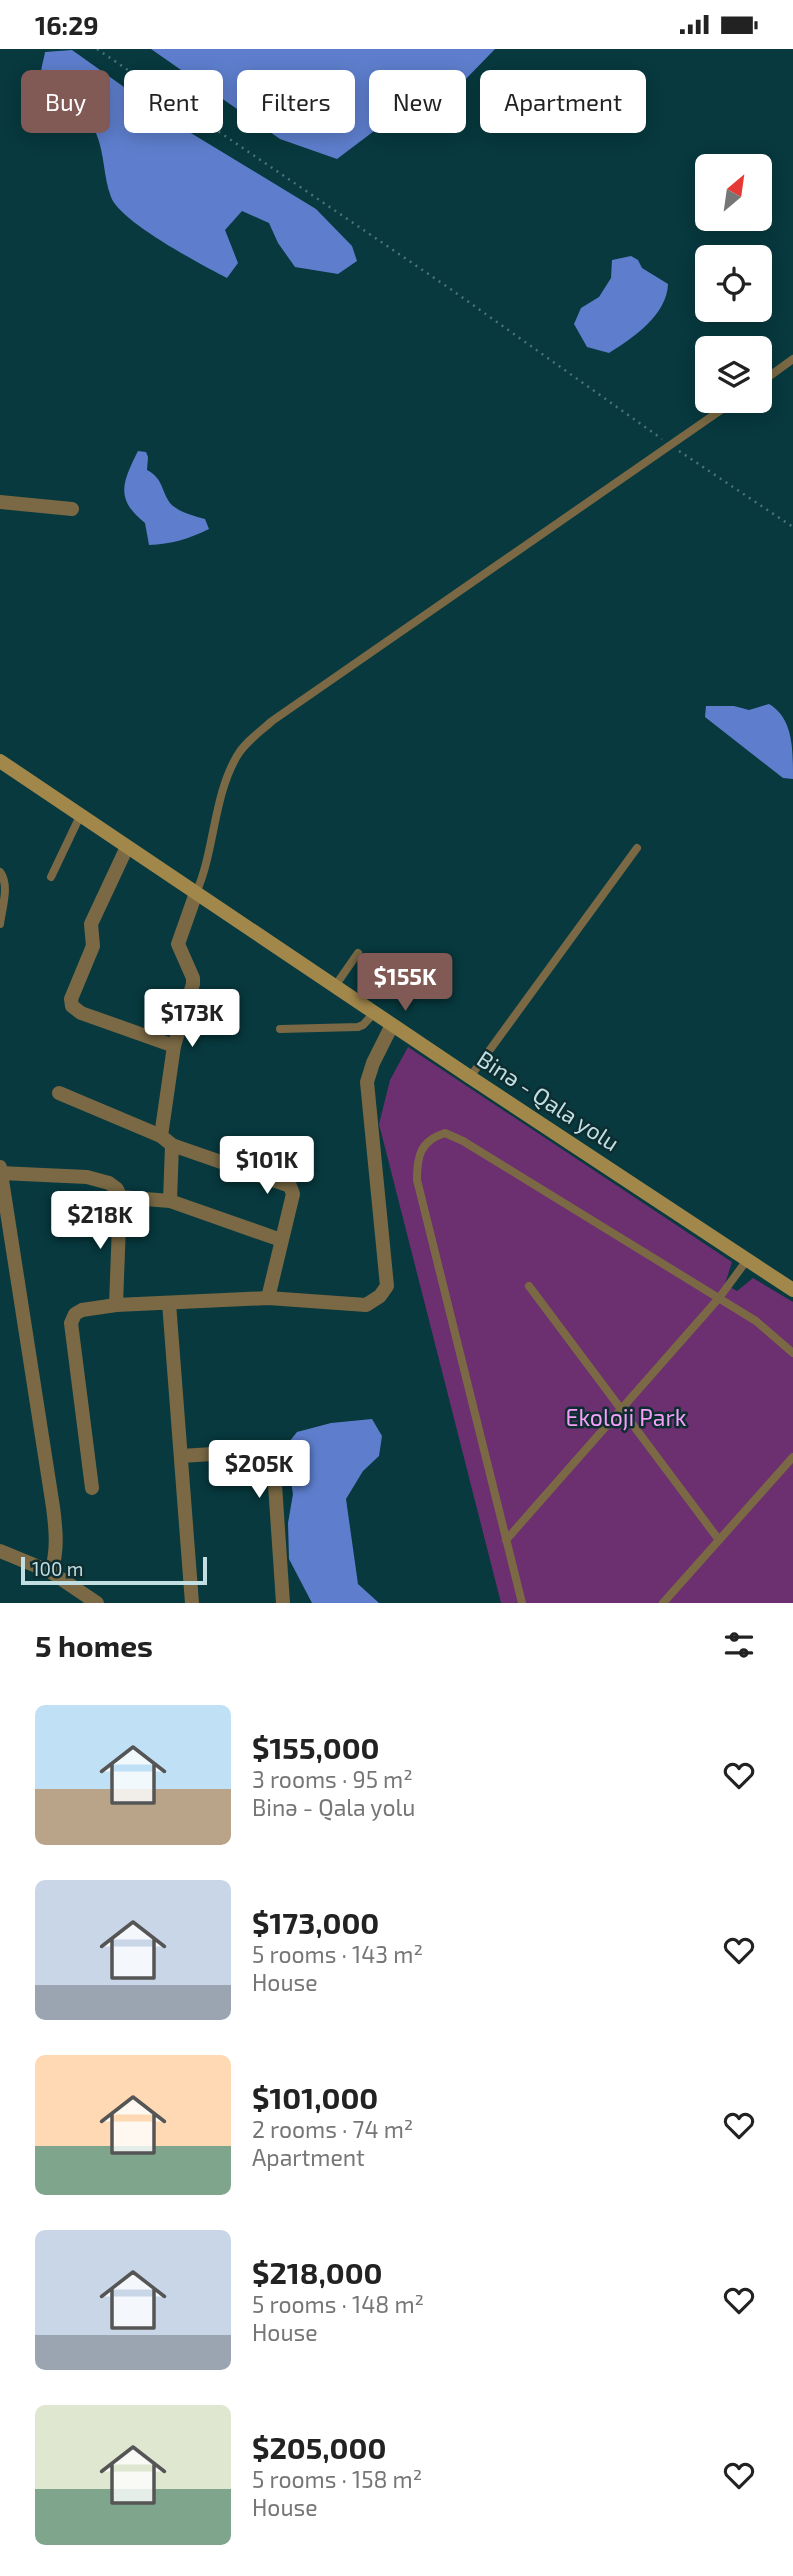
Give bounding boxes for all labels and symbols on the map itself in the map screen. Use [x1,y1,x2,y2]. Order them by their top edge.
north arrow [695,154,772,231]
pin: $155K [356,953,454,1013]
pin: $173K [143,989,241,1049]
street label: Binə - Qala yolu [472,1044,625,1156]
pin: $101K [218,1137,316,1196]
pin: $218K [51,1191,149,1251]
park label: Ekoloji Park [566,1403,687,1431]
pin: $205K [210,1441,308,1500]
scale bar [21,1554,206,1586]

